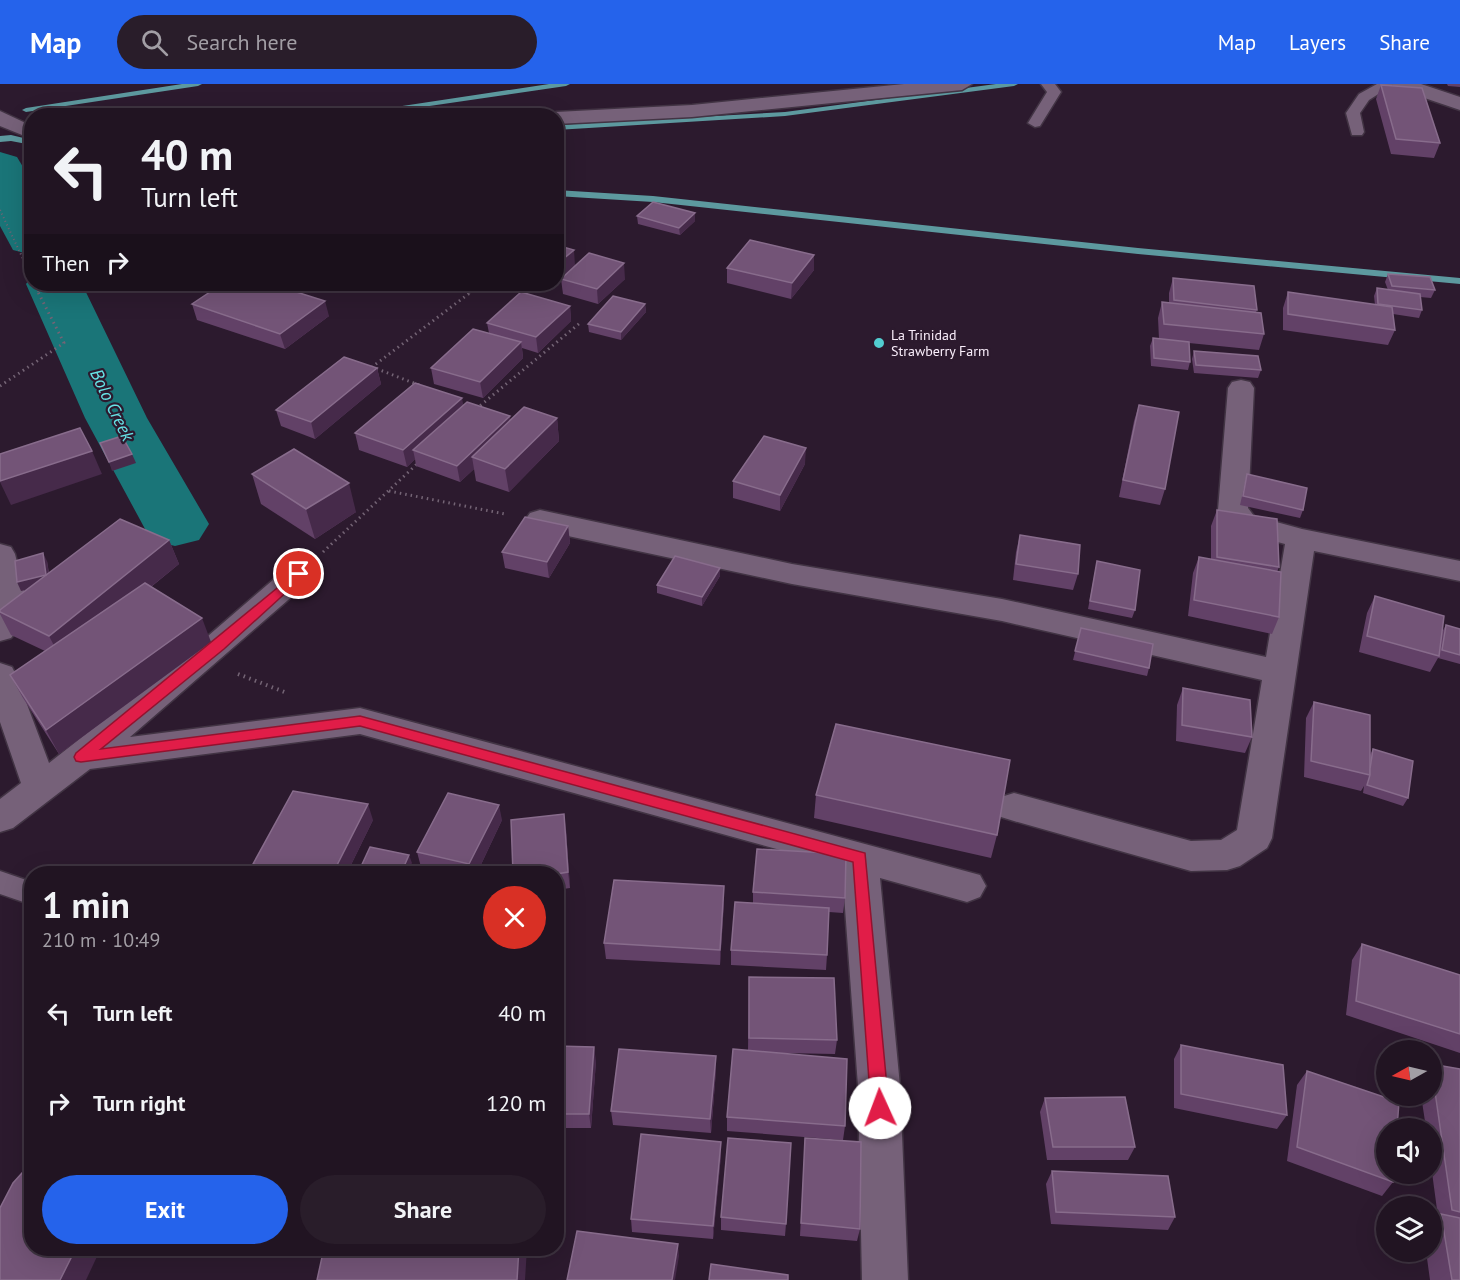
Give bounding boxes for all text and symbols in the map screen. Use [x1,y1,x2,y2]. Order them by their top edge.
search box [117,15,537,69]
text: Map [30,24,81,61]
icon: search [138,26,171,59]
text: Search here [186,28,297,56]
text: Map [1218,29,1256,56]
text: Layers [1289,29,1346,56]
text: Share [1379,29,1430,56]
text: 40 m [141,127,233,182]
icon: left [42,132,120,210]
text: Turn left [141,180,238,214]
icon: right [101,246,134,279]
text: Then [42,249,89,277]
place label: La Trinidad Strawberry Farm [891,326,989,360]
marker: La Trinidad Strawberry Farm [872,336,886,350]
water label: Bolo Creek [85,365,140,445]
pin [273,548,324,599]
icon: arrive [282,557,315,590]
text: 1 min [42,881,130,928]
button: close [483,886,546,949]
text: 210 m · 10:49 [42,927,160,953]
icon: left [42,997,75,1030]
text: Turn left [93,999,173,1027]
text: 40 m [498,999,546,1027]
north arrow [1376,1040,1442,1106]
map controls [1376,1040,1442,1262]
position arrow [848,1076,912,1140]
icon: right [42,1087,75,1120]
text: Turn right [93,1089,185,1117]
text: 120 m [486,1089,546,1117]
button: sound [1376,1118,1442,1184]
button: Exit [42,1175,288,1244]
button: Share [300,1175,546,1244]
button: layers [1376,1196,1442,1262]

